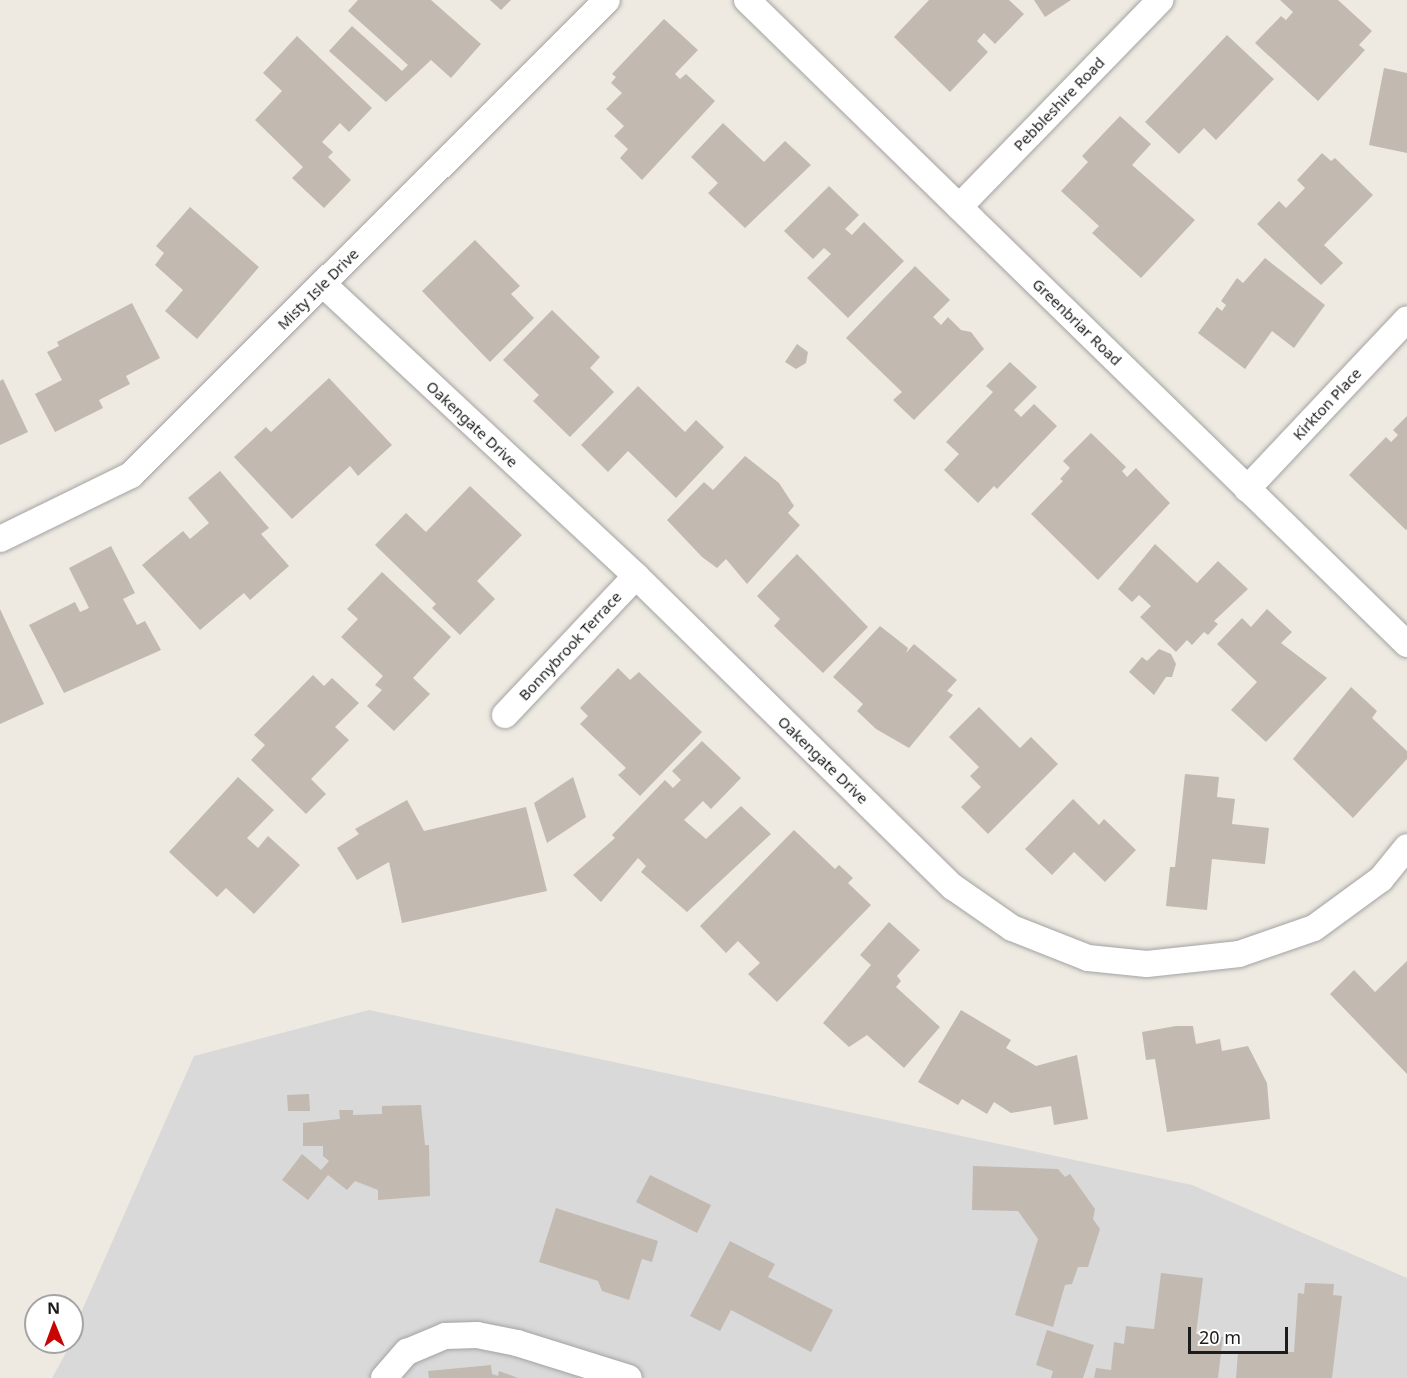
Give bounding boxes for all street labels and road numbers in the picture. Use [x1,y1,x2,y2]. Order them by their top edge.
street label: Pebbleshire Road [1010,54,1108,154]
street label: Misty Isle Drive [274,245,362,333]
street label: Greenbriar Road [1029,275,1125,369]
street label: Kirkton Place [1289,364,1365,444]
street label: Oakengate Drive [423,377,521,471]
street label: Bonnybrook Terrace [515,588,625,704]
street label: Oakengate Drive [774,712,872,808]

